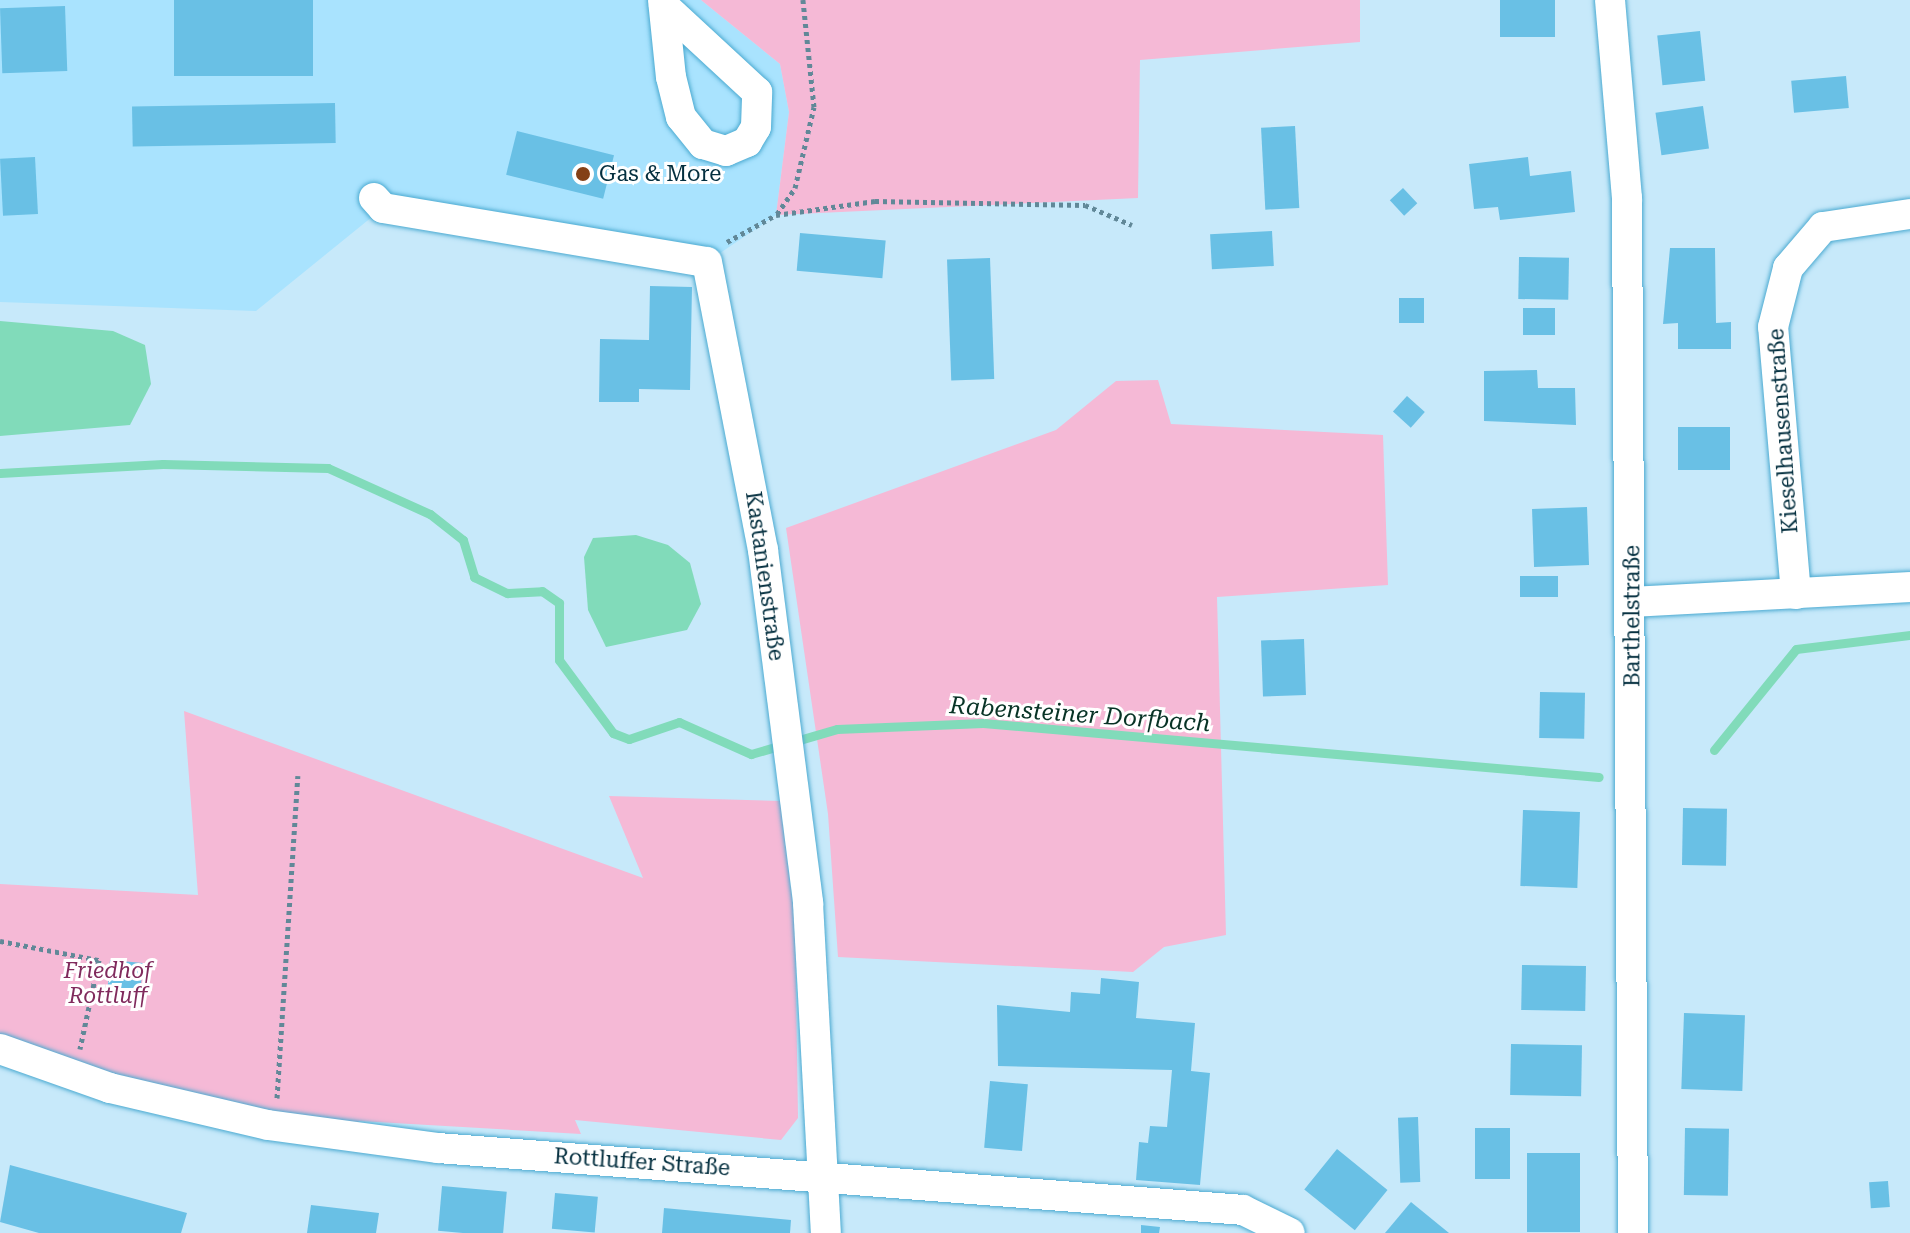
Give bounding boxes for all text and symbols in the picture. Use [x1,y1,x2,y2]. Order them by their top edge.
place label: Gas & More [599,161,721,187]
marker: Gas & More [574,165,592,183]
street label: Kieselhausenstraße [1763,327,1803,535]
street label: Kastanienstraße [740,490,790,662]
street label: Barthelstraße [1619,545,1645,687]
water label: Rabensteiner Dorfbach [949,692,1211,738]
park label: Friedhof Rottluff [64,957,152,1008]
street label: Rottluffer Straße [553,1143,731,1181]

